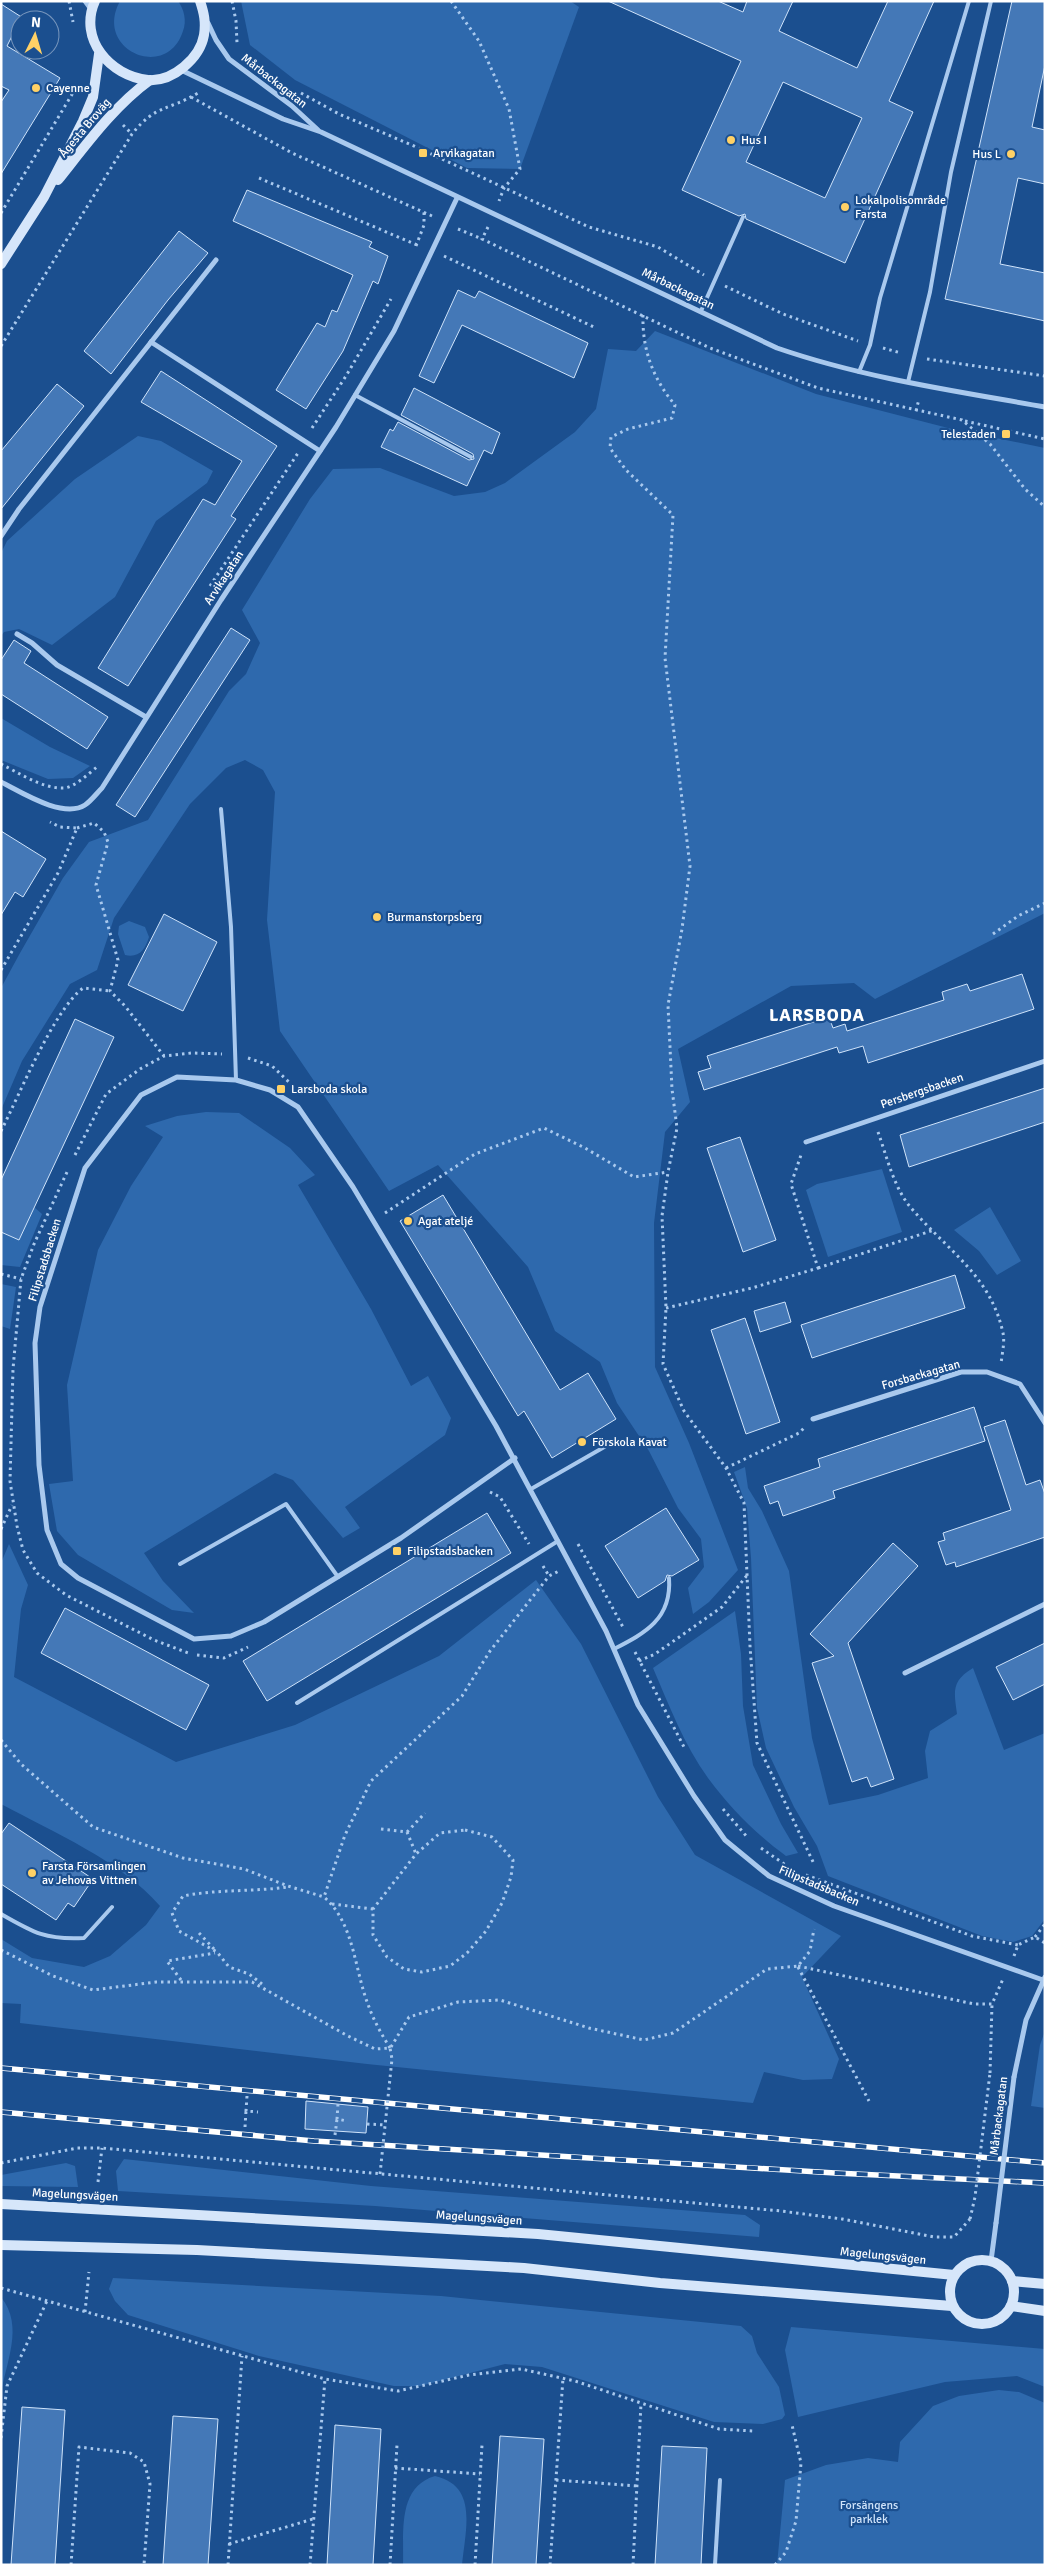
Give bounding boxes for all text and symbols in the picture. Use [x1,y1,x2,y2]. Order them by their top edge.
north arrow [10,10,60,60]
text: N [30,14,42,31]
street label: Mårbackagatan [238,51,310,111]
place label: Cayenne [46,81,90,96]
marker: Cayenne [30,82,42,94]
street label: Ågesta Broväg [56,95,114,161]
place label: Hus I [741,133,767,148]
marker: Hus I [725,134,737,146]
place label: Arvikagatan [433,146,495,161]
marker: Arvikagatan [417,147,429,159]
place label: Hus L [972,147,1001,162]
marker: Hus L [1005,148,1017,160]
place label: Lokalpolisområde Farsta [855,193,946,222]
marker: Lokalpolisområde Farsta [839,201,851,213]
street label: Mårbackagatan [639,265,717,313]
place label: Telestaden [941,427,996,442]
marker: Telestaden [1000,428,1012,440]
street label: Arvikagatan [201,548,247,608]
place label: Burmanstorpsberg [387,910,482,925]
marker: Burmanstorpsberg [371,911,383,923]
district label: LARSBODA [769,1004,865,1026]
street label: Persbergsbacken [879,1070,965,1112]
place label: Larsboda skola [291,1082,367,1097]
marker: Larsboda skola [275,1083,287,1095]
place label: Agat ateljé [418,1214,473,1229]
marker: Agat ateljé [402,1215,414,1227]
street label: Filipstadsbacken [25,1217,65,1303]
street label: Forsbackagatan [880,1357,962,1393]
place label: Förskola Kavat [592,1435,667,1450]
marker: Förskola Kavat [576,1436,588,1448]
place label: Filipstadsbacken [407,1544,493,1559]
marker: Filipstadsbacken [391,1545,403,1557]
place label: Farsta Församlingen av Jehovas Vittnen [42,1859,146,1888]
street label: Filipstadsbacken [776,1862,862,1910]
marker: Farsta Församlingen av Jehovas Vittnen [26,1867,38,1879]
street label: Mårbackagatan [987,2076,1011,2156]
street label: Magelungsvägen [31,2185,119,2205]
street label: Magelungsvägen [435,2208,523,2228]
street label: Magelungsvägen [839,2244,927,2268]
park label: Forsängens parklek [840,2498,898,2527]

